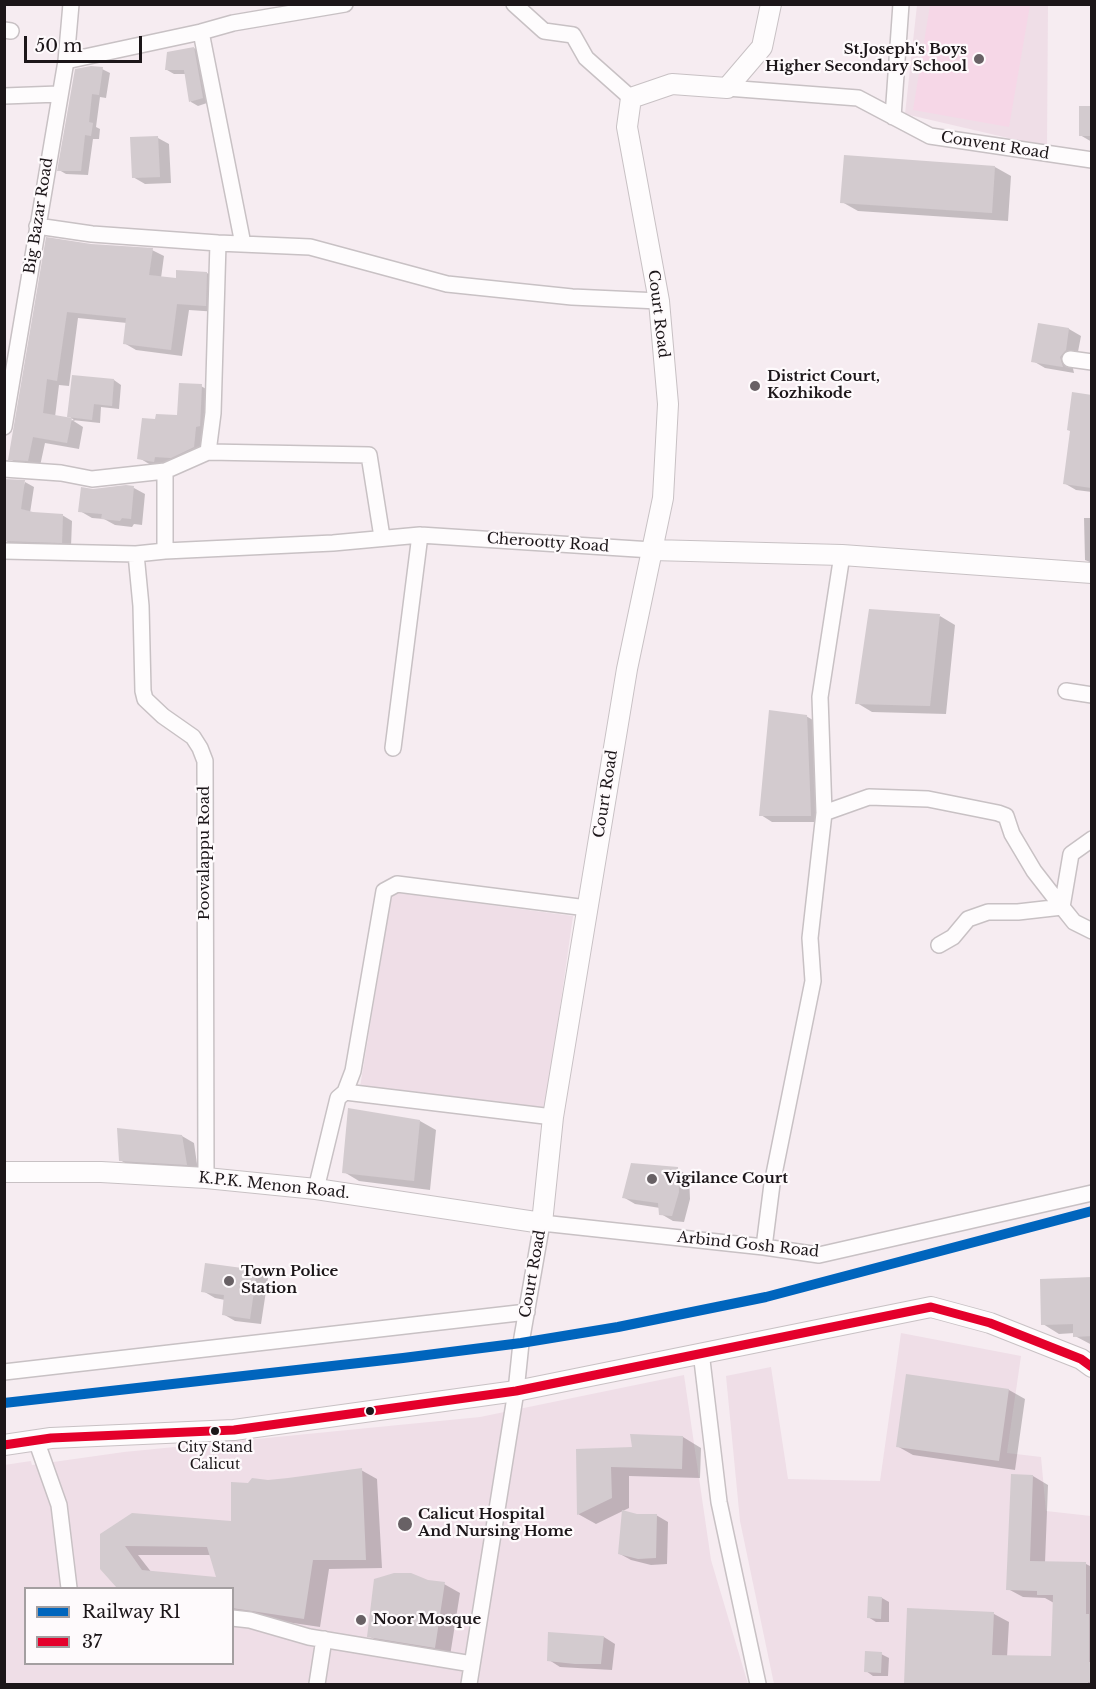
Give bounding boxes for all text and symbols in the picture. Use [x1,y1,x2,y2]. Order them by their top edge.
scale bar [27,24,146,62]
text: 50 m [35,35,83,57]
place label: St.Joseph's Boys Higher Secondary School [765,41,967,76]
marker: St.Joseph's Boys Higher Secondary School [972,52,986,66]
street label: Convent Road [940,129,1050,163]
street label: Big Bazar Road [21,156,57,276]
street label: Court Road [644,269,672,359]
place label: District Court, Kozhikode [767,368,880,403]
marker: District Court, Kozhikode [748,379,762,393]
street label: Cherootty Road [486,530,610,556]
street label: Court Road [590,749,622,839]
street label: Poovalappu Road [196,786,214,920]
street label: K.P.K. Menon Road. [197,1169,351,1203]
place label: Vigilance Court [664,1170,788,1188]
marker: Vigilance Court [645,1172,659,1186]
street label: Court Road [516,1229,550,1319]
street label: Arbind Gosh Road [676,1229,820,1261]
place label: Town Police Station [241,1263,338,1298]
marker: Town Police Station [222,1274,236,1288]
unlabelled marker [364,1405,376,1417]
marker: City Stand Calicut [209,1425,221,1437]
place label: City Stand Calicut [177,1440,253,1472]
place label: Calicut Hospital And Nursing Home [418,1506,573,1541]
marker: Calicut Hospital And Nursing Home [396,1515,414,1533]
legend [24,1587,234,1665]
text: Railway R1 [82,1601,181,1623]
place label: Noor Mosque [373,1611,481,1629]
marker: Noor Mosque [354,1613,368,1627]
text: 37 [82,1631,102,1653]

